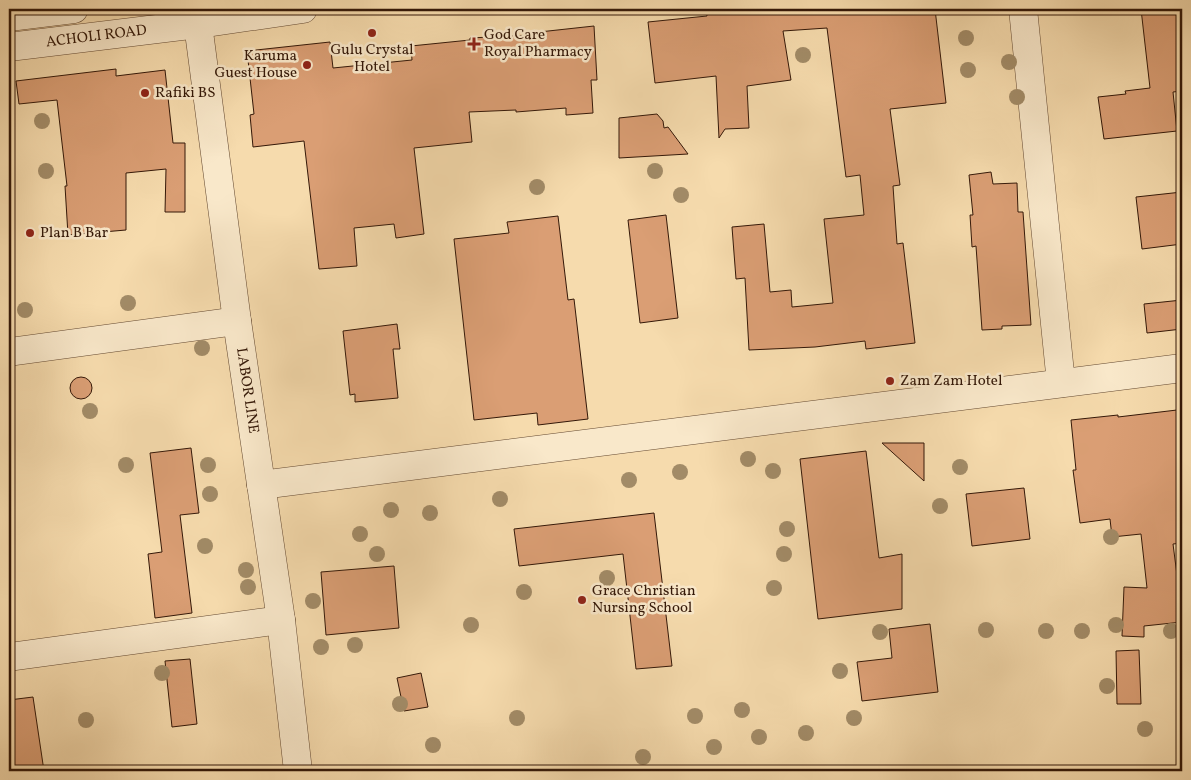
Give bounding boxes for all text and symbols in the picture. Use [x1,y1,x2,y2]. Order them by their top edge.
street label: ACHOLI ROAD [45,20,148,53]
place label: God Care Royal Pharmacy [484,25,592,63]
marker: Gulu Crystal Hotel [366,27,378,39]
marker: God Care Royal Pharmacy [468,38,480,50]
place label: Gulu Crystal Hotel [330,40,414,78]
place label: Karuma Guest House [215,46,297,84]
marker: Karuma Guest House [301,59,313,71]
place label: Rafiki BS [155,83,215,104]
marker: Rafiki BS [139,87,151,99]
place label: Plan B Bar [40,223,108,244]
marker: Plan B Bar [24,227,36,239]
street label: LABOR LINE [231,346,264,435]
place label: Zam Zam Hotel [900,371,1002,392]
marker: Zam Zam Hotel [884,375,896,387]
place label: Grace Christian Nursing School [592,581,696,619]
marker: Grace Christian Nursing School [576,594,588,606]

